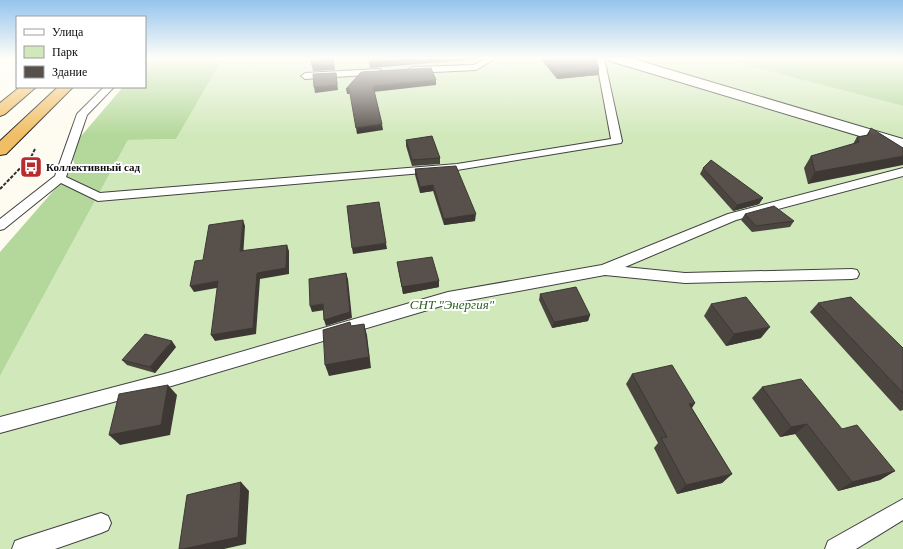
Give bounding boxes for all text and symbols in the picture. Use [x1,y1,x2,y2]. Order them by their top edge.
legend [16,16,146,88]
text: Улица [52,25,84,39]
text: Парк [52,45,78,59]
text: Здание [52,65,87,79]
bus stop icon: Коллективный сад [18,154,44,180]
place label: Коллективный сад [46,161,141,173]
park label: СНТ "Энергия" [410,297,495,312]

